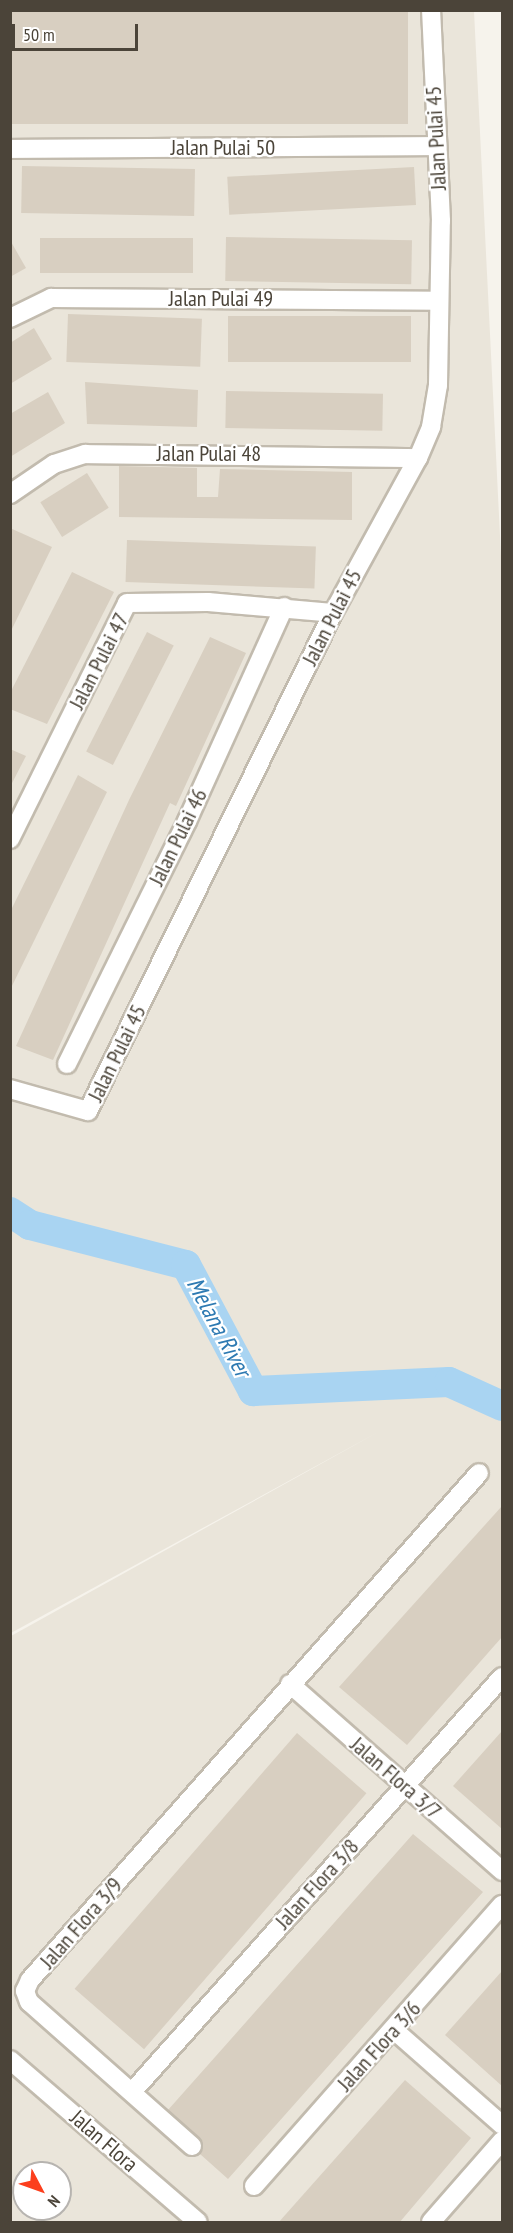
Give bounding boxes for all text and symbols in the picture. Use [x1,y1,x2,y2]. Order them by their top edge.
scale bar [15,12,141,50]
text: 50 m [23,23,55,46]
street label: Jalan Pulai 45 [420,85,452,191]
street label: Jalan Pulai 50 [171,135,275,161]
street label: Jalan Pulai 49 [169,286,273,312]
street label: Jalan Pulai 48 [157,441,261,467]
street label: Jalan Pulai 45 [297,565,367,669]
street label: Jalan Pulai 47 [64,609,134,713]
street label: Jalan Pulai 46 [143,784,213,890]
street label: Jalan Pulai 45 [82,1000,152,1106]
water label: Melana River [181,1272,257,1382]
street label: Jalan Flora 3/7 [345,1731,447,1825]
street label: Jalan Flora 3/8 [270,1834,364,1934]
street label: Jalan Flora 3/9 [34,1872,128,1974]
street label: Jalan Flora 3/6 [332,1996,426,2096]
street label: Jalan Flora [65,2105,143,2177]
north arrow [12,2161,72,2221]
text: N [44,2192,64,2211]

